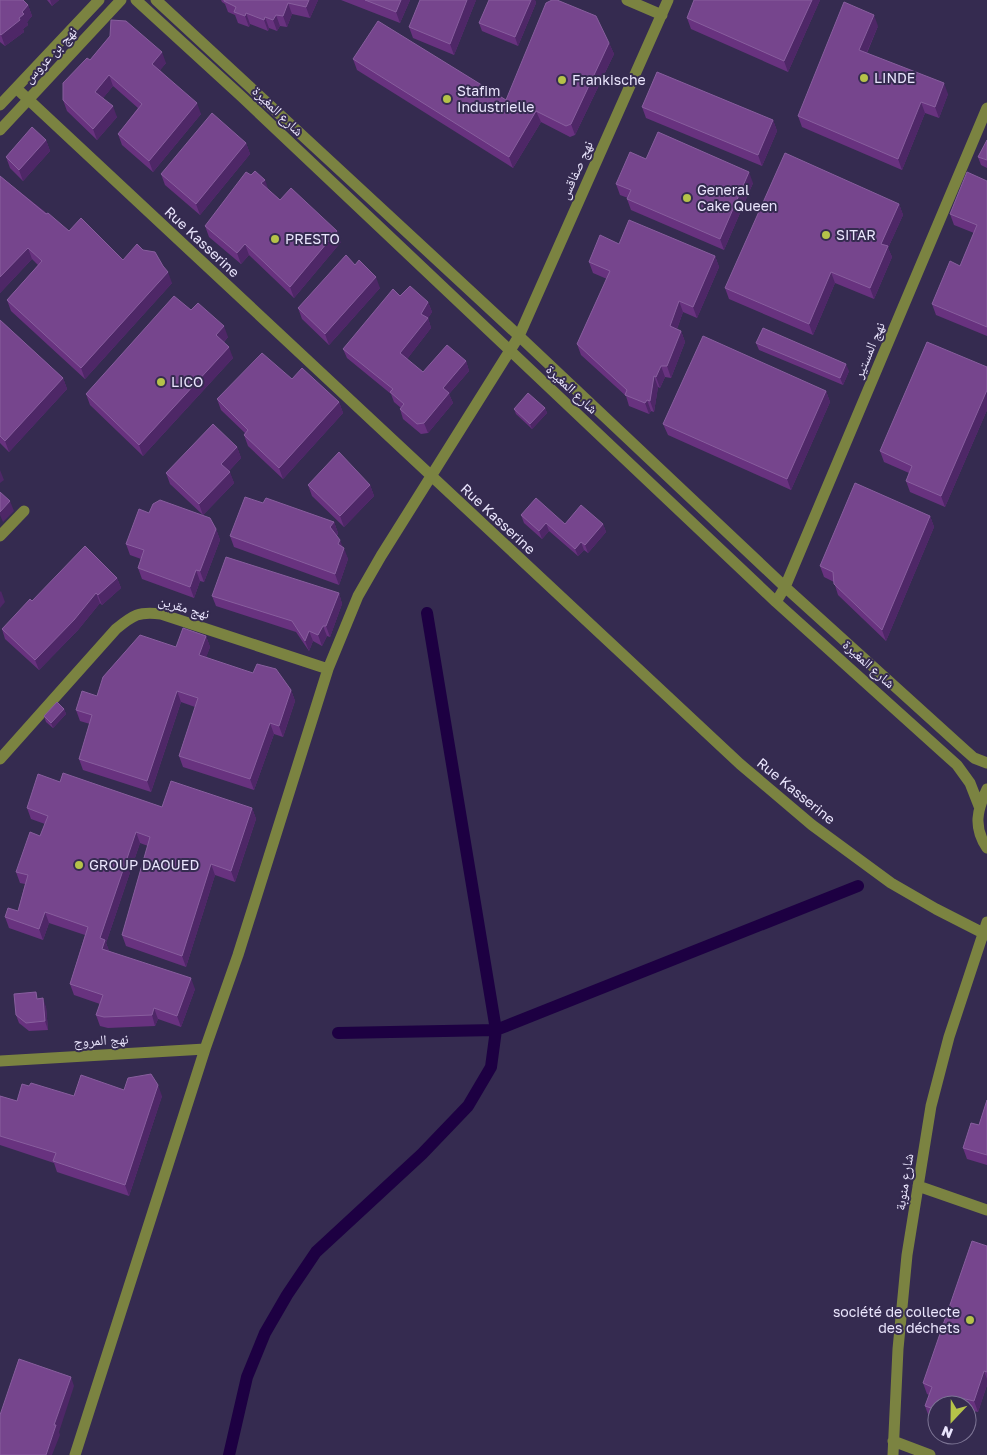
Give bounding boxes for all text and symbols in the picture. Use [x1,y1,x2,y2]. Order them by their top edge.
street label: نهج بن عروس [19,23,82,88]
place label: LINDE [874,69,915,86]
place label: Frankische [572,71,646,88]
marker: LINDE [858,72,870,84]
marker: Frankische [556,74,568,86]
street label: شارع المغيرة [248,82,307,141]
place label: Stafim Industrielle [457,82,534,115]
marker: Stafim Industrielle [441,93,453,105]
street label: نهج صفاقس [555,138,598,202]
place label: General Cake Queen [697,181,777,214]
marker: General Cake Queen [681,192,693,204]
street label: Rue Kasserine [162,203,243,280]
place label: SITAR [836,226,876,243]
marker: SITAR [820,229,832,241]
place label: PRESTO [285,230,340,247]
marker: PRESTO [269,233,281,245]
street label: نهج المستير [849,319,890,382]
street label: شارع المغيرة [542,360,602,418]
place label: LICO [171,373,203,390]
marker: LICO [155,376,167,388]
street label: Rue Kasserine [458,480,539,557]
street label: نهج مقرين [156,591,212,624]
street label: شارع المغيرة [838,636,899,693]
street label: Rue Kasserine [754,754,839,827]
place label: GROUP DAOUED [89,856,199,873]
marker: GROUP DAOUED [73,859,85,871]
street label: نهج المروج [73,1030,129,1051]
street label: شارع منوبة [891,1152,918,1212]
place label: société de collecte des déchets [833,1303,960,1336]
marker: société de collecte des déchets [964,1314,976,1326]
north arrow [927,1395,977,1445]
text: N [939,1423,955,1442]

